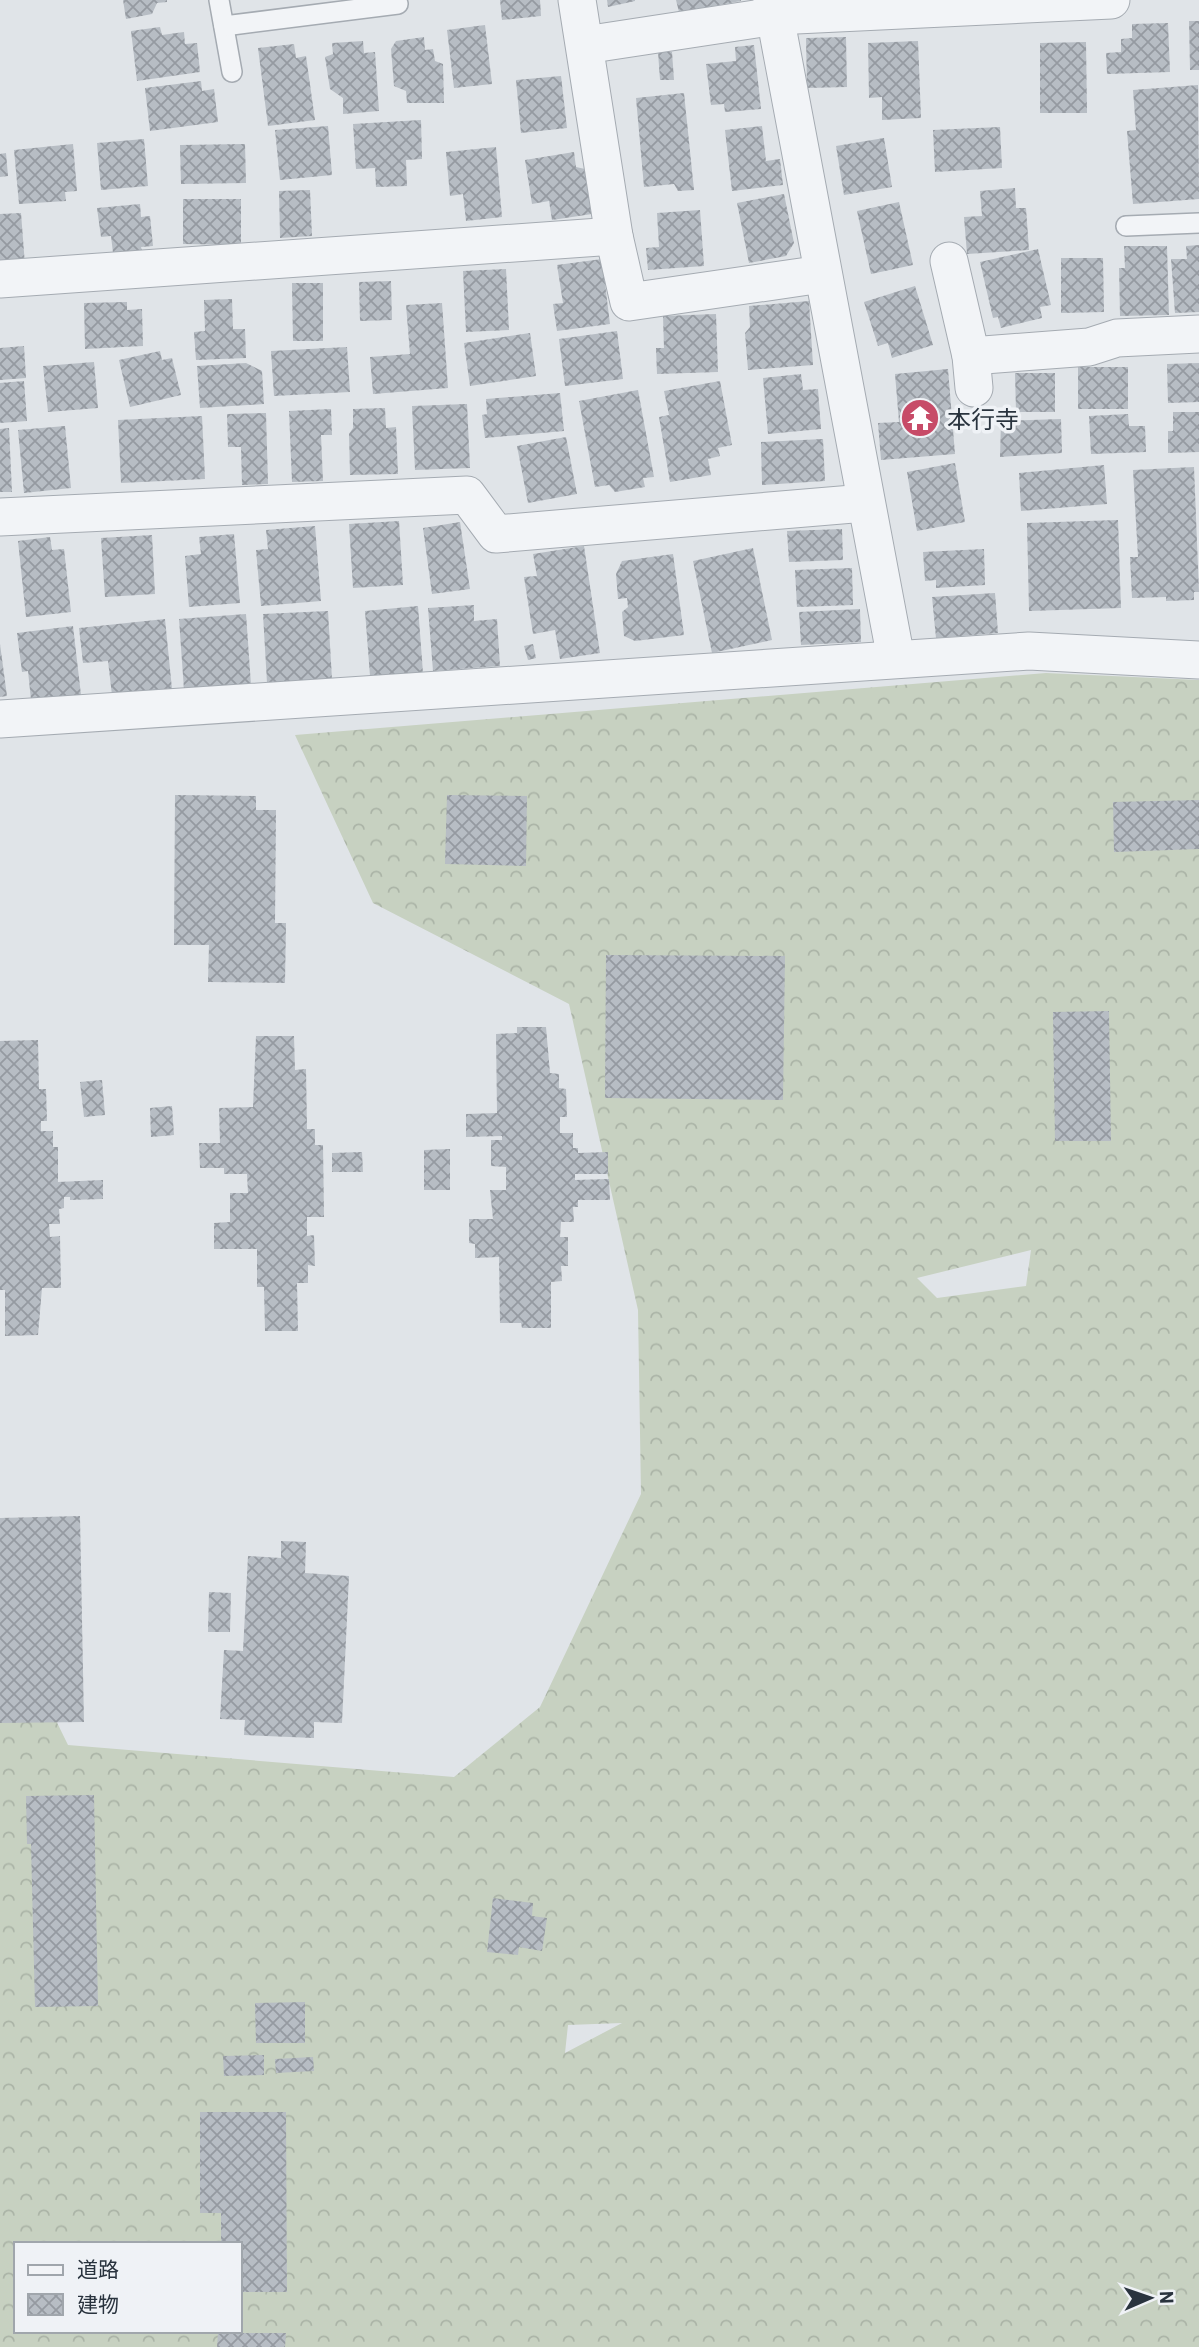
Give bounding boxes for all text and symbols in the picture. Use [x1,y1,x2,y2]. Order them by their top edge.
temple icon: 本行寺 [899,397,941,439]
place label: 本行寺 [947,404,1019,433]
legend [14,2242,242,2333]
text: 道路 [77,2256,119,2281]
north arrow [1115,2263,1185,2333]
text: 建物 [77,2291,119,2316]
text: N [1156,2291,1179,2304]

